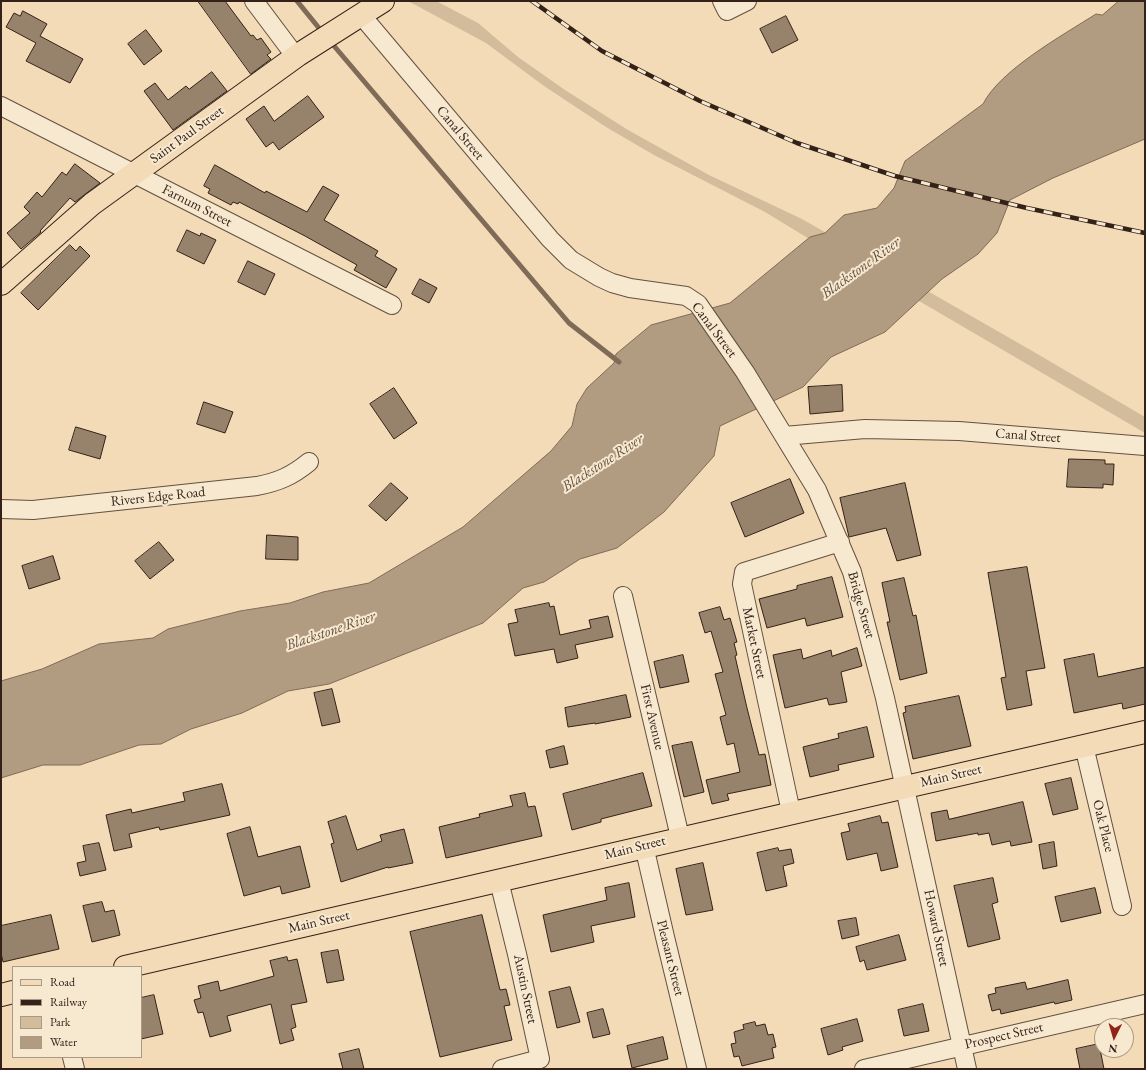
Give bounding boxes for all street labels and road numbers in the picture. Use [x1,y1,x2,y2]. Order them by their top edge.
street label: Saint Paul Street [147,103,227,167]
street label: Canal Street [433,103,487,163]
street label: Farnum Street [159,181,235,231]
street label: Canal Street [688,299,740,361]
street label: Canal Street [995,425,1061,447]
street label: Rivers Edge Road [110,484,206,510]
street label: Bridge Street [843,570,879,640]
street label: Market Street [738,606,770,680]
street label: First Avenue [636,682,668,752]
street label: Main Street [919,761,983,791]
street label: Oak Place [1088,798,1118,854]
street label: Main Street [603,832,667,864]
street label: Howard Street [920,888,952,968]
street label: Main Street [287,907,351,937]
street label: Pleasant Street [652,918,688,998]
street label: Austin Street [509,953,541,1025]
street label: Prospect Street [963,1019,1045,1053]

